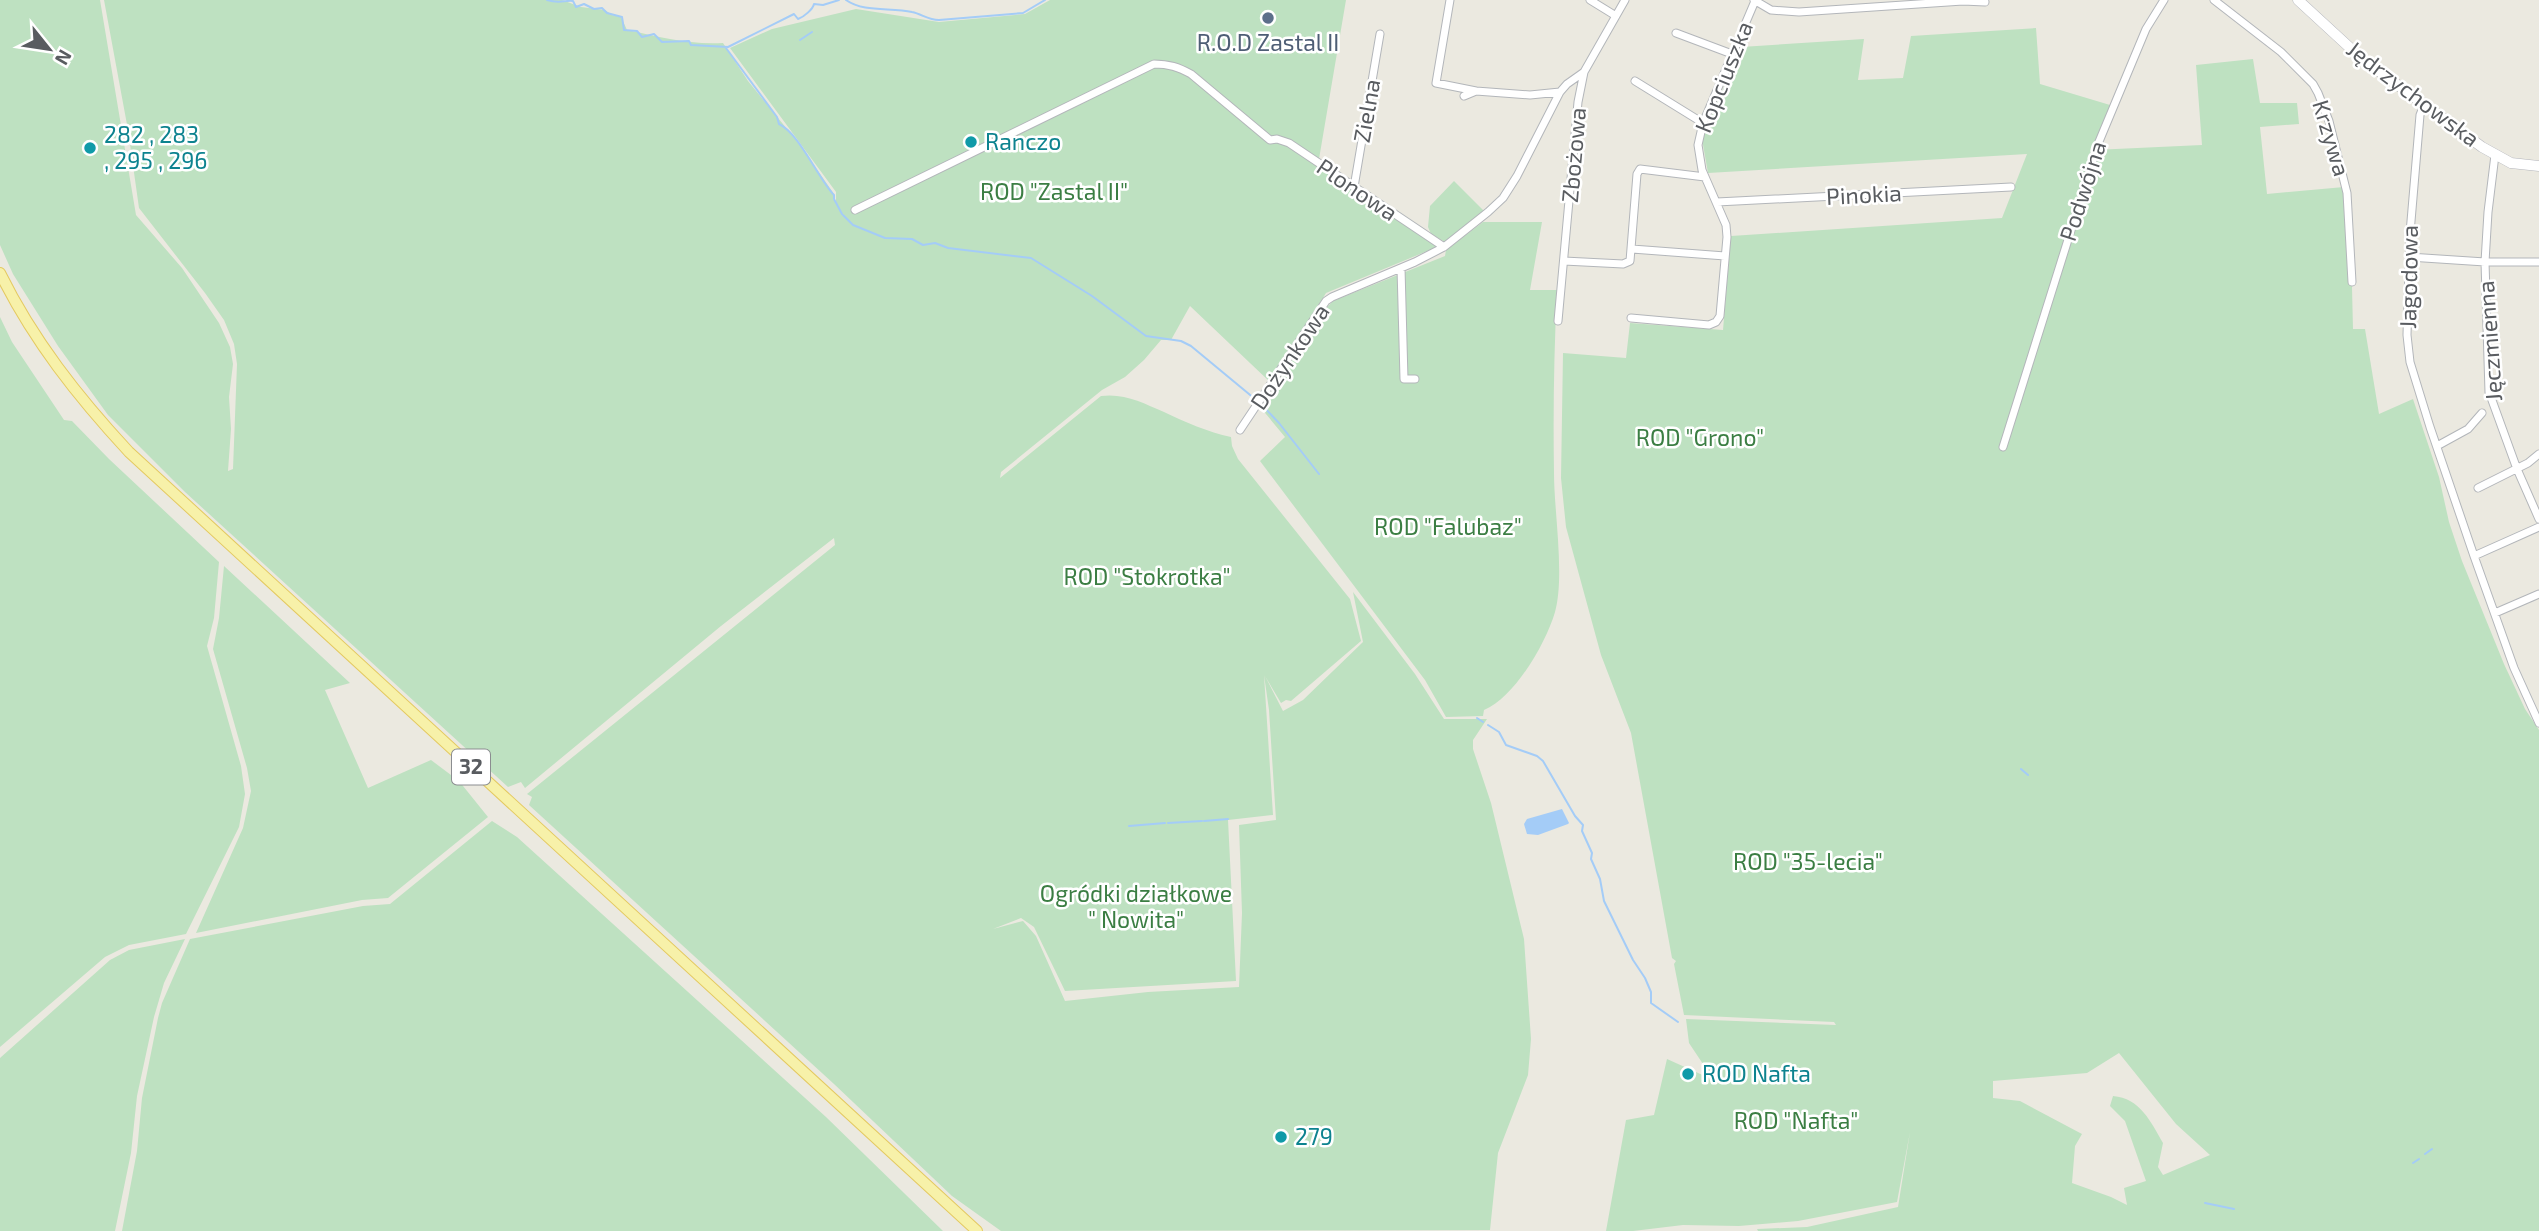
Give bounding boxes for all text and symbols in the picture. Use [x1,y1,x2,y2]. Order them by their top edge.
marker: R.O.D Zastal II [1260,10,1276,26]
north arrow [14,14,84,84]
street label: Kopciuszka [1688,17,1758,136]
place label: R.O.D Zastal II [1197,28,1339,56]
street label: Jędrzychowska [2342,34,2485,152]
text: N [51,46,78,69]
street label: Zielna [1347,77,1385,145]
street label: Krzywa [2307,96,2357,179]
street label: Zbożowa [1555,106,1591,204]
place label: 282 , 283 , 295 , 296 [104,120,208,174]
place label: Ranczo [985,127,1061,155]
marker: Ranczo [963,134,979,150]
street label: Podwójna [2053,137,2111,244]
marker: 282 , 283 , 295 , 296 [82,140,98,156]
street label: Plonowa [1312,152,1403,226]
park label: ROD "Zastal II" [980,177,1128,205]
street label: Pinokia [1825,178,1903,210]
street label: Jagodowa [2393,225,2423,329]
street label: Jęczmienna [2471,280,2507,402]
street label: Dożynkowa [1244,298,1335,415]
park label: ROD "Grono" [1636,423,1764,451]
park label: ROD "Falubaz" [1374,512,1522,540]
park label: ROD "Stokrotka" [1063,562,1231,590]
road number: 32 [452,750,490,784]
park label: ROD "35-lecia" [1733,847,1883,875]
park label: Ogródki działkowe " Nowita" [1040,879,1232,933]
place label: ROD Nafta [1702,1059,1811,1087]
marker: ROD Nafta [1680,1066,1696,1082]
park label: ROD "Nafta" [1734,1106,1858,1134]
place label: 279 [1295,1122,1333,1150]
marker: 279 [1273,1129,1289,1145]

